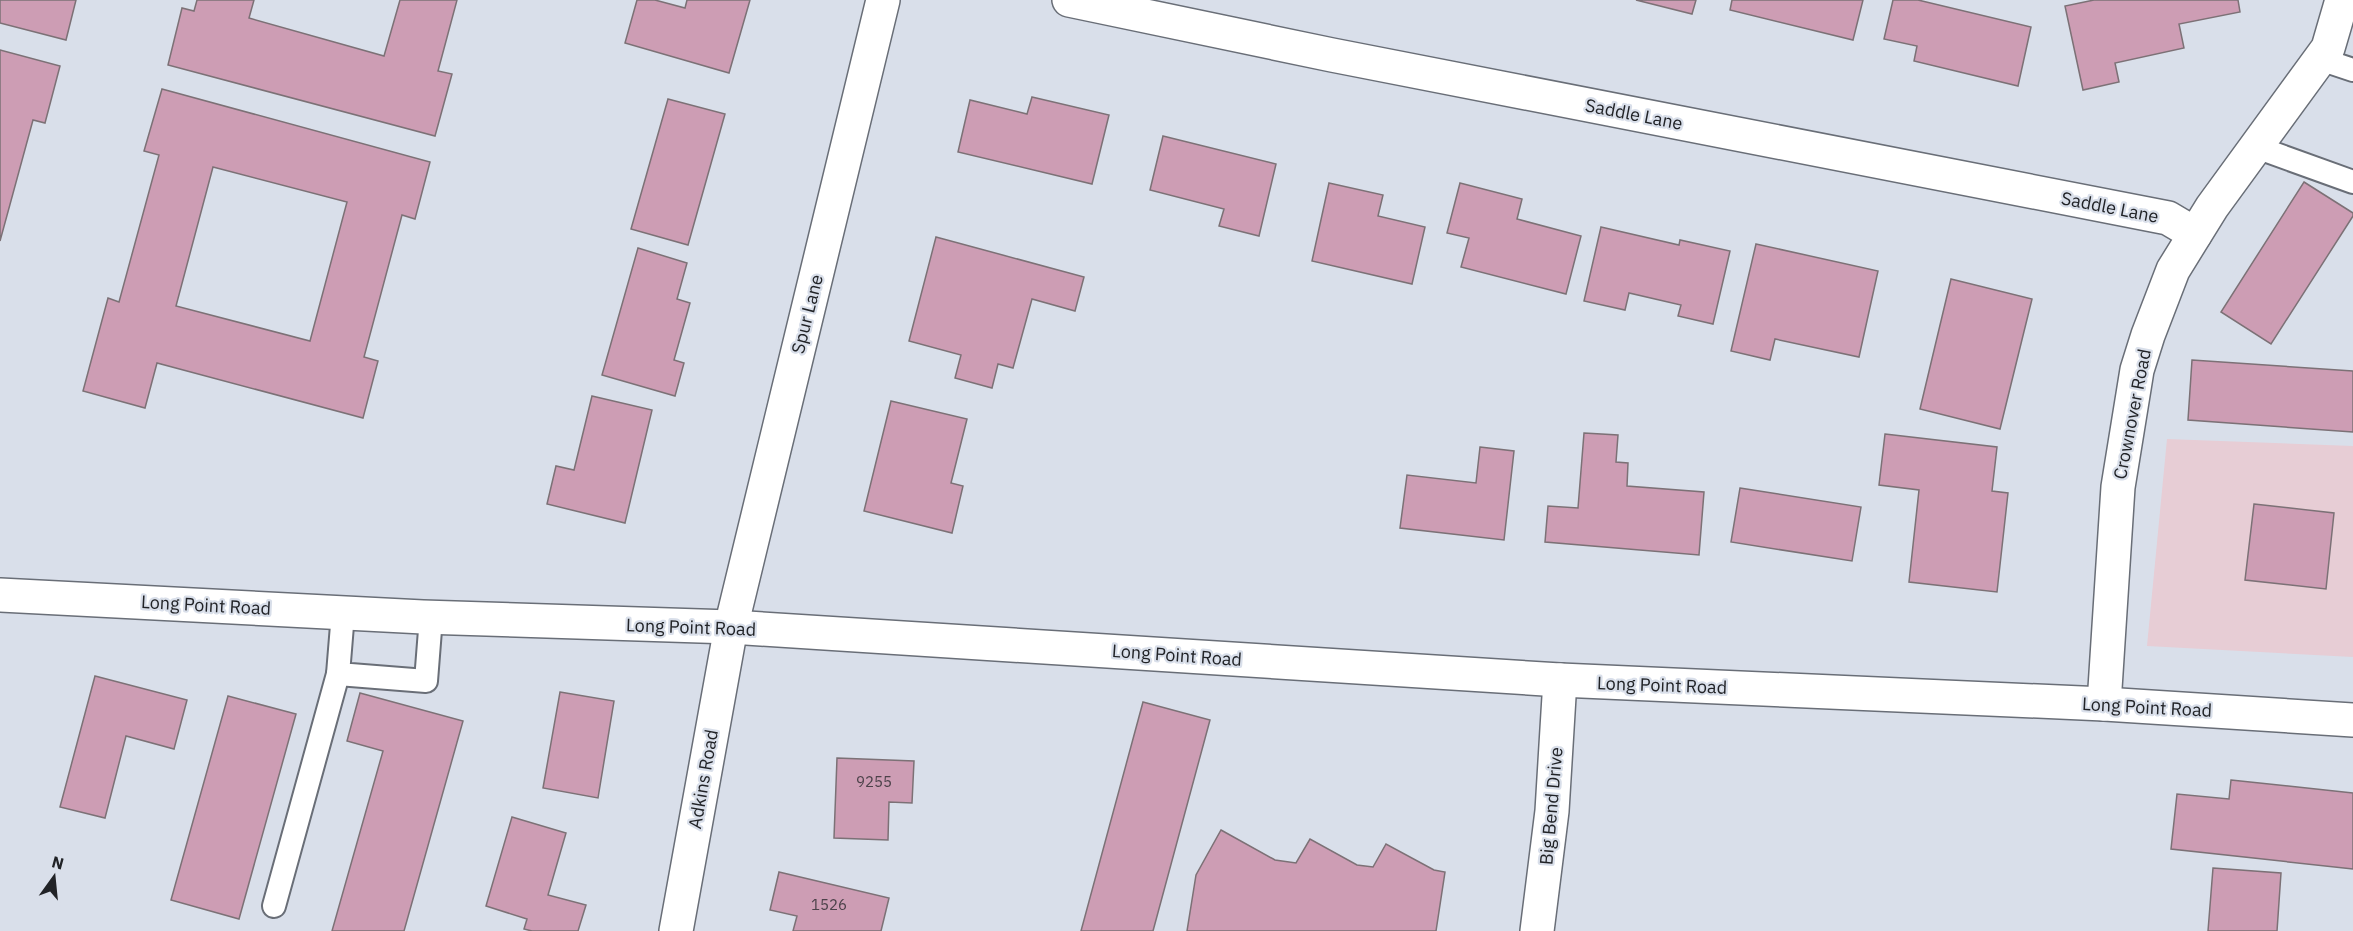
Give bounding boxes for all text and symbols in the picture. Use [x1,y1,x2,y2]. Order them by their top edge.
street label: Saddle Lane [1583,93,1685,135]
street label: Saddle Lane [2059,186,2161,228]
street label: Spur Lane [786,272,828,356]
street label: Crownover Road [2108,347,2156,481]
street label: Long Point Road [140,590,272,620]
street label: Long Point Road [626,613,756,641]
street label: Long Point Road [1111,639,1243,671]
street label: Long Point Road [1597,671,1727,699]
street label: Long Point Road [2081,692,2213,722]
street label: Adkins Road [683,727,723,831]
street label: Big Bend Drive [1534,746,1568,866]
house number: 9255 [856,772,892,791]
north arrow [24,847,84,907]
text: N [50,851,66,874]
house number: 1526 [811,895,847,914]

